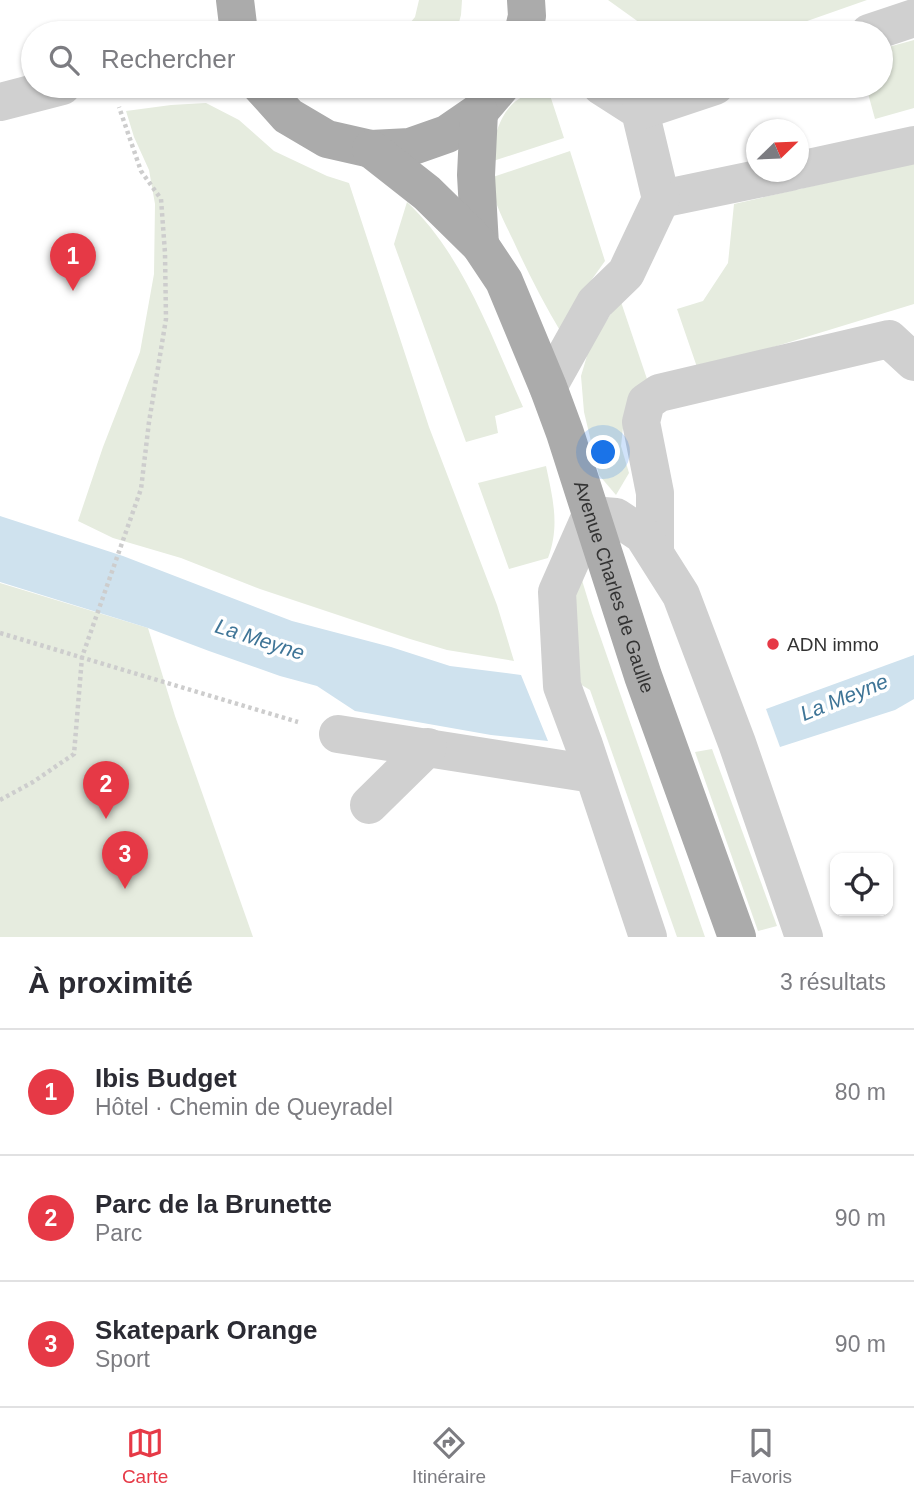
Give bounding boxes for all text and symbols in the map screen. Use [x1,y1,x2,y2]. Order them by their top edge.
search box [21,21,893,98]
icon: search [45,41,83,79]
text: Rechercher [101,44,235,74]
north arrow [746,119,809,182]
pin: 1 [50,233,96,291]
your location [586,435,620,469]
street label: Avenue Charles de Gaulle [570,478,659,696]
water label: La Meyne [213,614,307,664]
place label: ADN immo [787,634,879,655]
marker: ADN immo [765,636,781,652]
water label: La Meyne [797,669,891,725]
pin: 2 [83,761,129,819]
pin: 3 [102,831,148,889]
map controls [830,853,893,916]
button: locate [830,853,893,916]
text: À proximité [28,966,193,999]
text: 3 résultats [780,969,886,995]
text: Ibis Budget [95,1063,237,1093]
text: 1 [45,1079,57,1105]
text: 80 m [835,1079,886,1105]
text: Hôtel · Chemin de Queyradel [95,1094,393,1120]
text: Parc de la Brunette [95,1189,332,1219]
text: 2 [45,1205,57,1231]
text: 90 m [835,1205,886,1231]
text: Parc [95,1220,142,1246]
text: Skatepark Orange [95,1315,318,1345]
text: 3 [45,1331,57,1357]
text: 90 m [835,1331,886,1357]
text: Sport [95,1346,150,1372]
tab: Carte [122,1424,168,1488]
tab: Itinéraire [412,1424,486,1488]
tab: Favoris [730,1424,792,1488]

